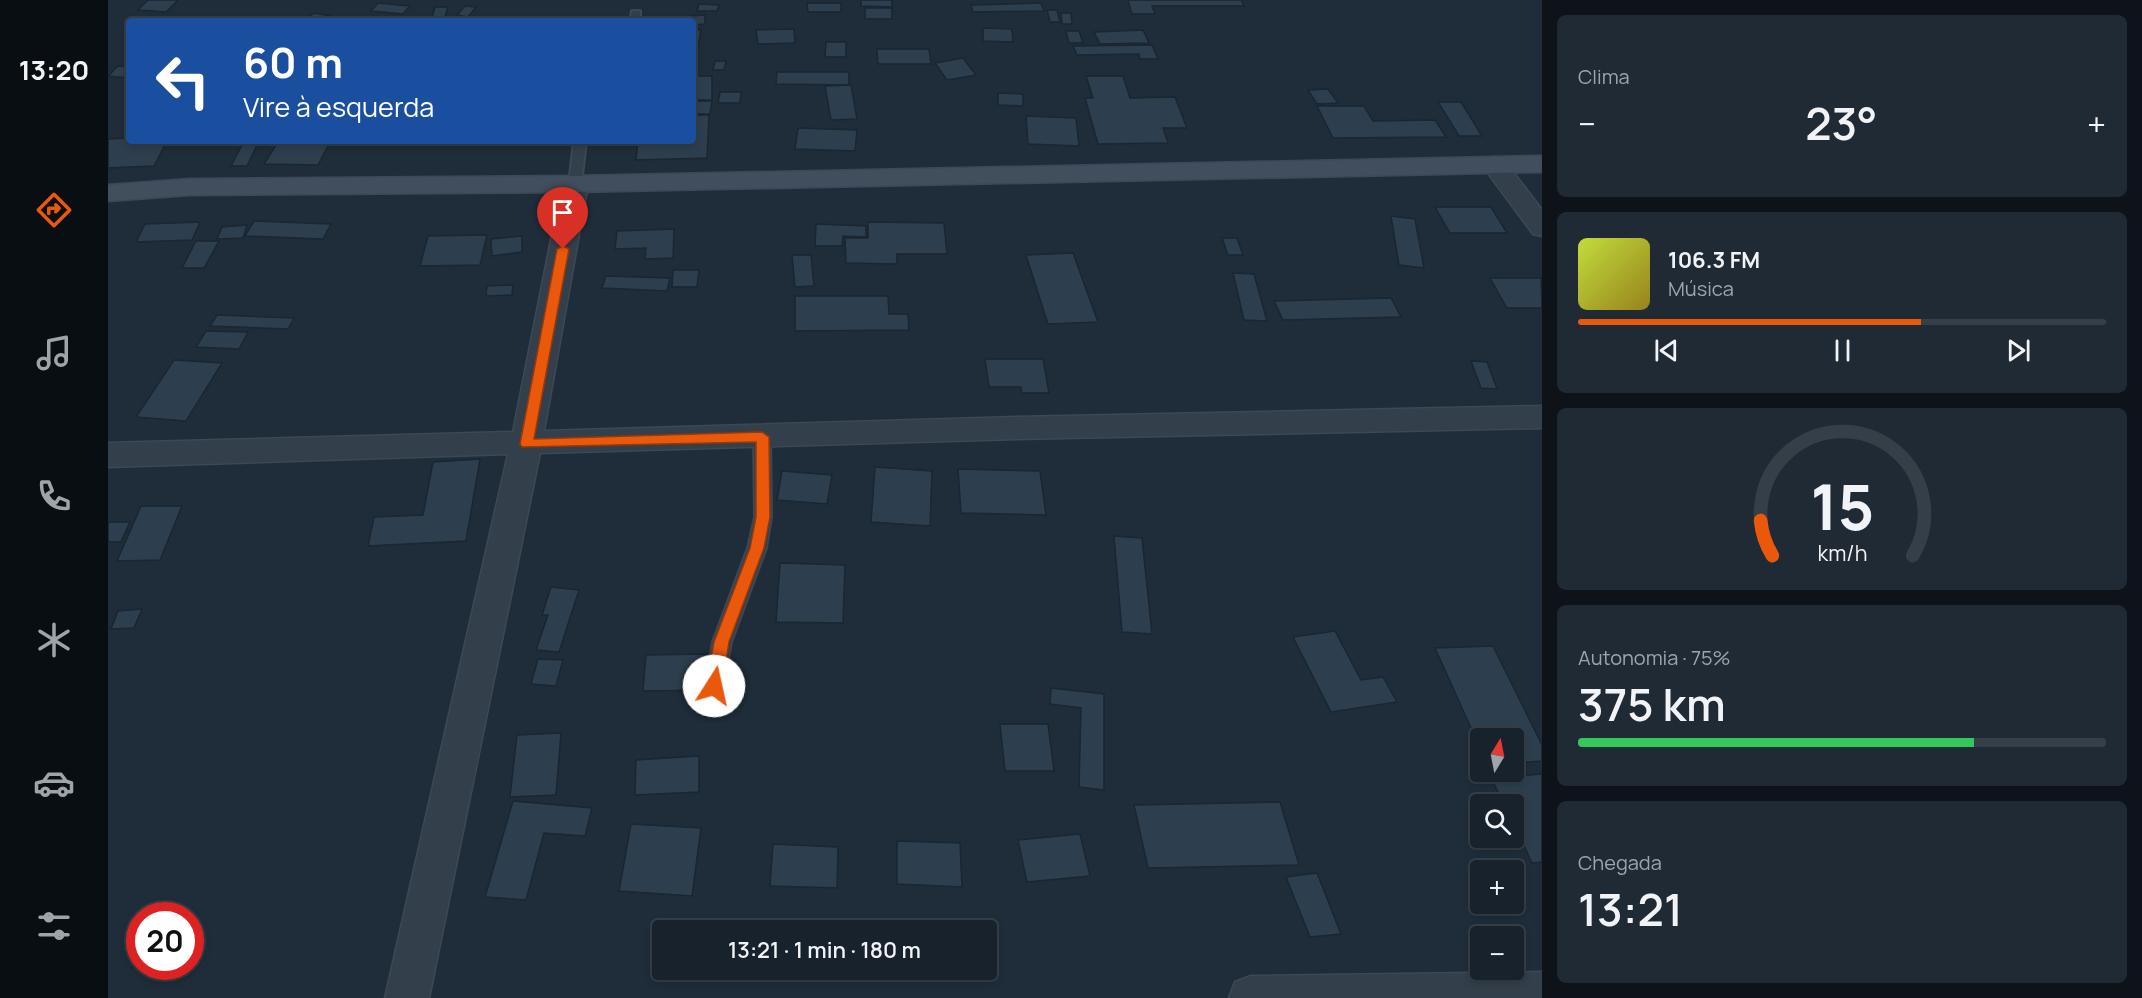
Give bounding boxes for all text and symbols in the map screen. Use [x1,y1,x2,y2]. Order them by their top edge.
text: 60 m [243,33,343,91]
icon: left [144,42,222,120]
text: 13:20 [19,51,89,88]
text: Clima [1578,63,1630,90]
text: Vire à esquerda [243,88,434,125]
text: 23° [1805,92,1878,154]
text: − [1578,101,1596,146]
text: + [2087,101,2106,146]
pin [537,187,588,249]
icon: directions [33,189,75,231]
icon: arrive [546,196,579,229]
text: 106.3 FM [1668,245,1760,275]
text: Música [1668,275,1734,302]
icon: music [33,332,75,374]
icon: previous [1650,334,1683,367]
icon: pause [1826,334,1859,367]
icon: next [2002,334,2035,367]
text: 15 [1810,463,1874,549]
icon: phone [33,475,75,517]
text: km/h [1817,538,1867,567]
icon: climate [33,619,75,661]
text: Autonomia · 75% [1578,644,1731,671]
position arrow [682,654,746,718]
text: 375 km [1578,673,1726,735]
north arrow [1470,728,1524,782]
map controls [1470,728,1524,980]
icon: car [33,762,75,804]
button: search [1470,794,1524,848]
text: Chegada [1578,849,1662,876]
button: + [1470,860,1524,914]
text: 13:21 [1578,878,1683,940]
speed limit sign: 20 [126,902,204,980]
icon: filters [33,905,75,947]
button: − [1470,926,1524,980]
text: 13:21 · 1 min · 180 m [728,935,921,965]

